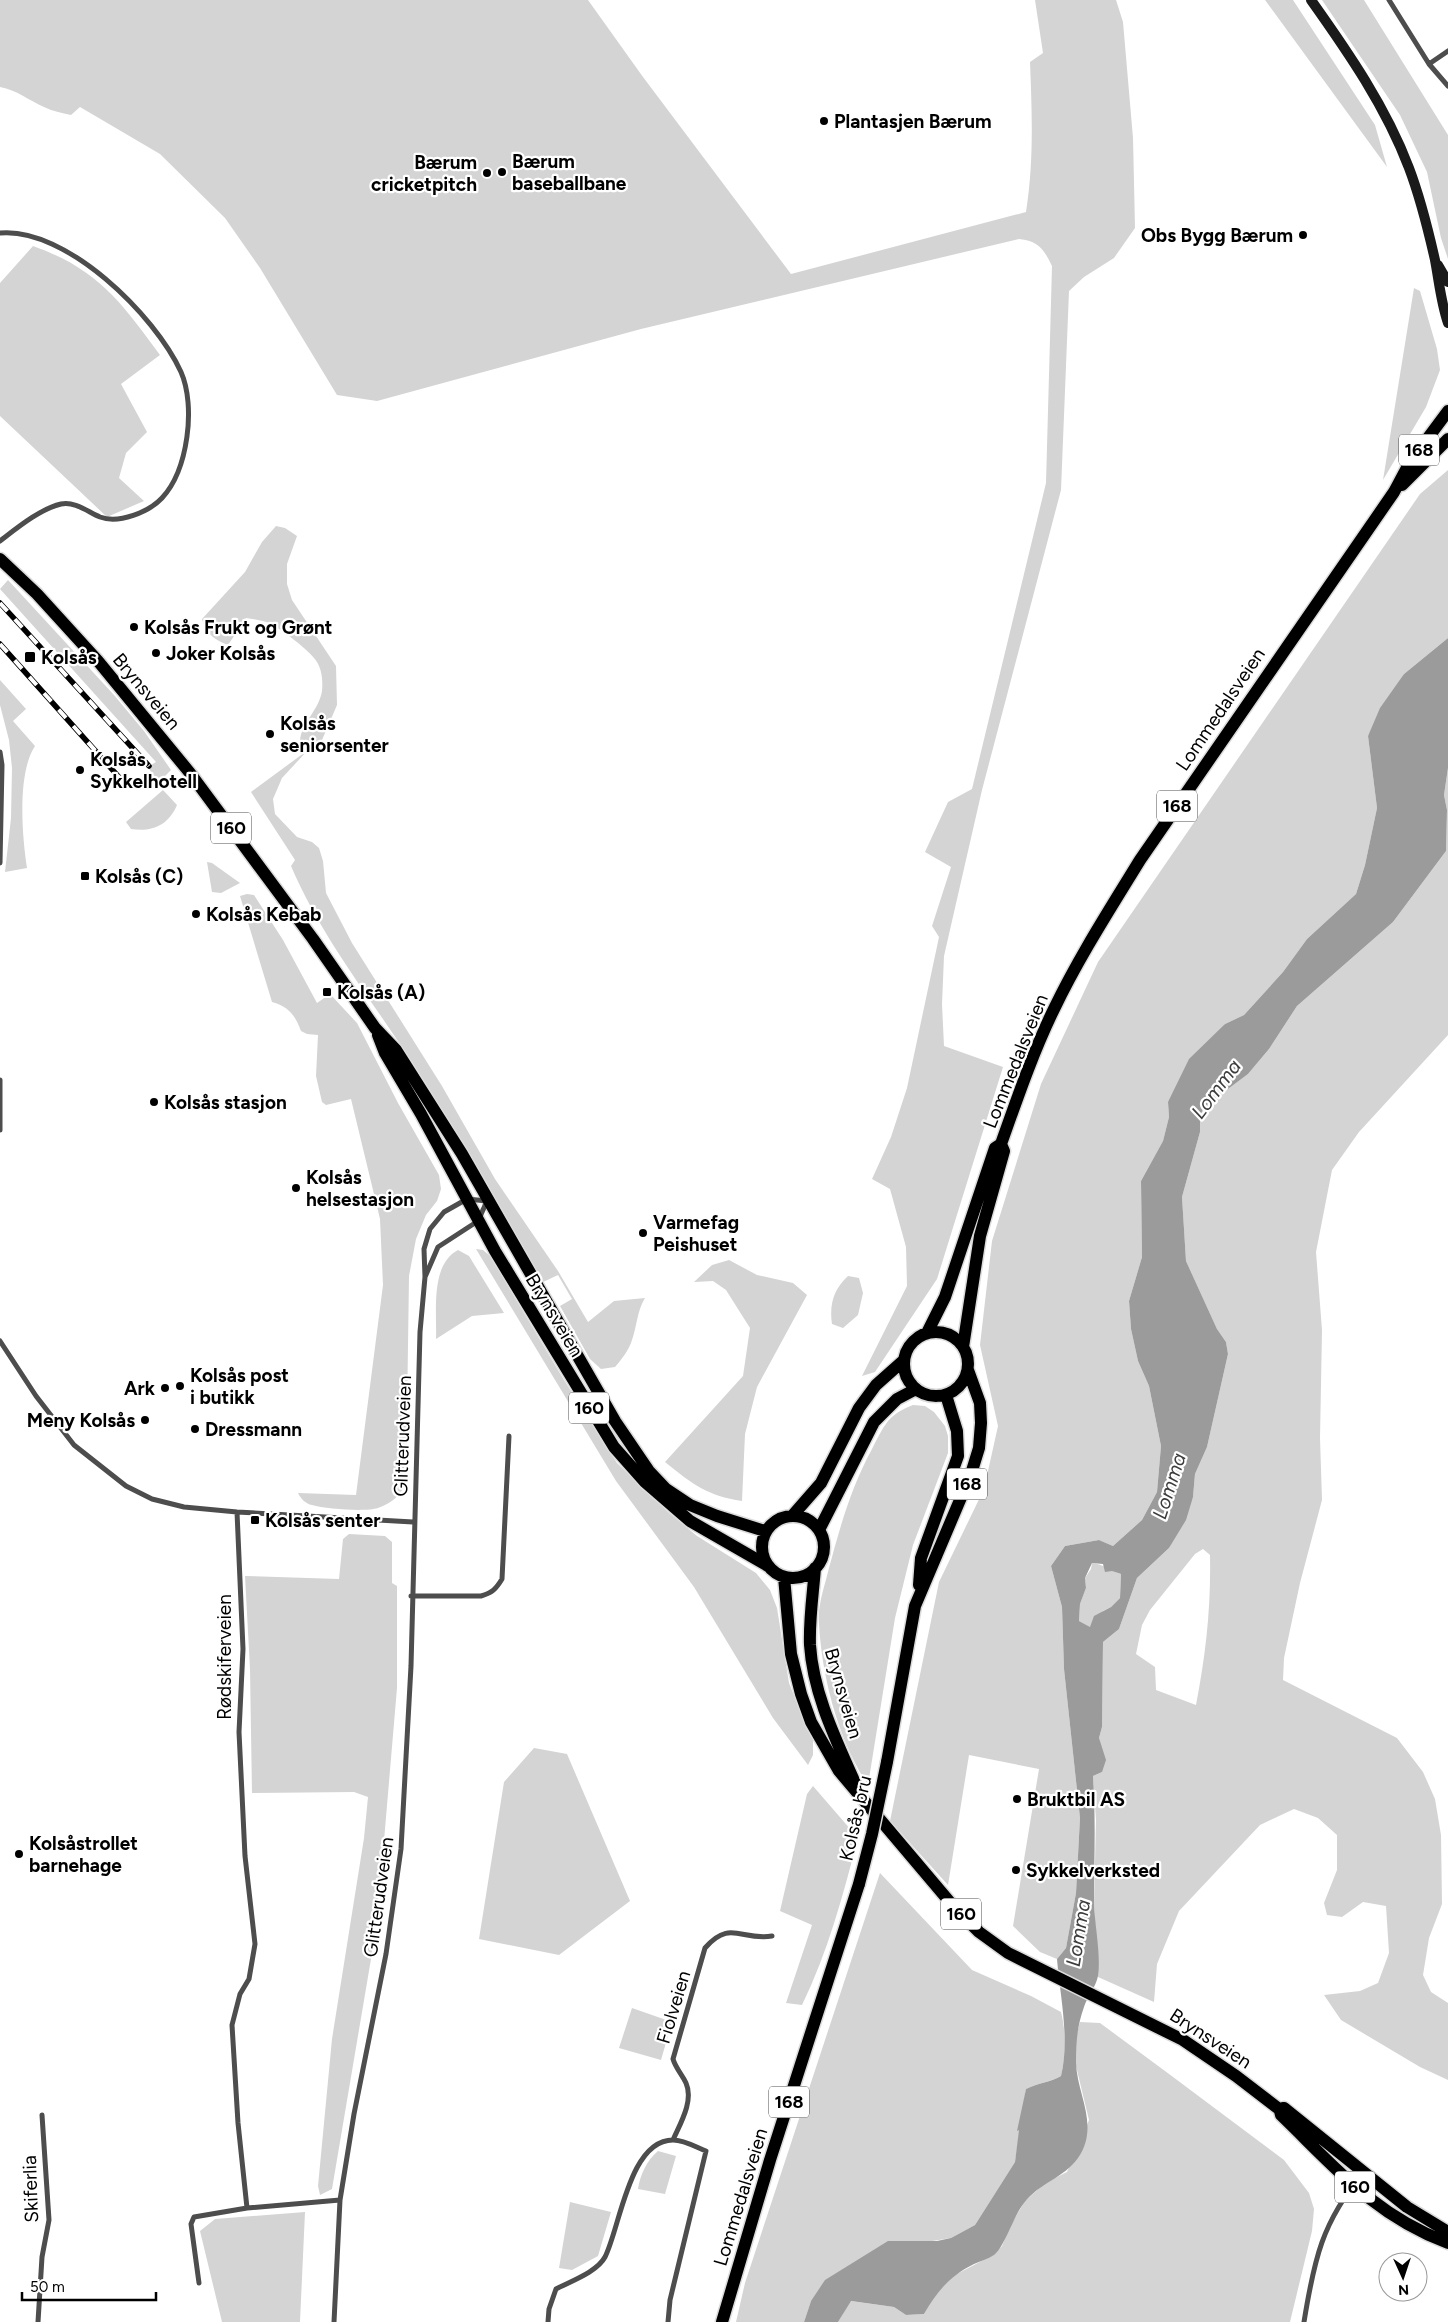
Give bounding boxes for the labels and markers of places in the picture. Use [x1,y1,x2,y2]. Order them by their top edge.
place label: Plantasjen Bærum [834,110,992,133]
marker: Plantasjen Bærum [818,115,830,127]
place label: Bærum baseballbane [512,150,627,195]
place label: Bærum cricketpitch [371,151,477,196]
marker: Bærum baseballbane [496,166,508,178]
marker: Bærum cricketpitch [481,167,493,179]
place label: Obs Bygg Bærum [1141,224,1293,247]
marker: Obs Bygg Bærum [1297,229,1309,241]
place label: Kolsås Frukt og Grønt [144,616,333,639]
marker: Kolsås Frukt og Grønt [128,621,140,633]
place label: Joker Kolsås [166,642,275,665]
place label: Kolsås [41,646,97,669]
marker: Joker Kolsås [150,647,162,659]
marker: Kolsås [23,650,37,664]
place label: Kolsås seniorsenter [280,712,389,757]
marker: Kolsås seniorsenter [264,728,276,740]
place label: Kolsås Sykkelhotell [90,748,197,793]
marker: Kolsås Sykkelhotell [74,764,86,776]
place label: Kolsås (C) [95,865,183,888]
marker: Kolsås (C) [79,870,91,882]
place label: Kolsås Kebab [206,903,321,926]
marker: Kolsås Kebab [190,908,202,920]
place label: Kolsås (A) [337,981,425,1004]
marker: Kolsås (A) [321,986,333,998]
place label: Kolsås stasjon [164,1091,287,1114]
marker: Kolsås stasjon [148,1096,160,1108]
place label: Kolsås helsestasjon [306,1166,414,1211]
marker: Kolsås helsestasjon [290,1182,302,1194]
place label: Varmefag Peishuset [653,1211,739,1256]
marker: Varmefag Peishuset [637,1227,649,1239]
place label: Kolsås post i butikk [190,1364,289,1409]
place label: Ark [124,1377,156,1400]
marker: Kolsås post i butikk [174,1380,186,1392]
marker: Ark [159,1382,171,1394]
place label: Meny Kolsås [27,1409,135,1432]
marker: Meny Kolsås [139,1414,151,1426]
place label: Dressmann [205,1418,302,1441]
marker: Dressmann [189,1423,201,1435]
place label: Kolsås senter [265,1509,380,1532]
marker: Kolsås senter [249,1514,261,1526]
place label: Bruktbil AS [1027,1788,1125,1811]
marker: Bruktbil AS [1011,1793,1023,1805]
place label: Kolsåstrollet barnehage [29,1832,138,1877]
marker: Kolsåstrollet barnehage [13,1848,25,1860]
place label: Sykkelverksted [1026,1859,1160,1882]
marker: Sykkelverksted [1010,1864,1022,1876]

